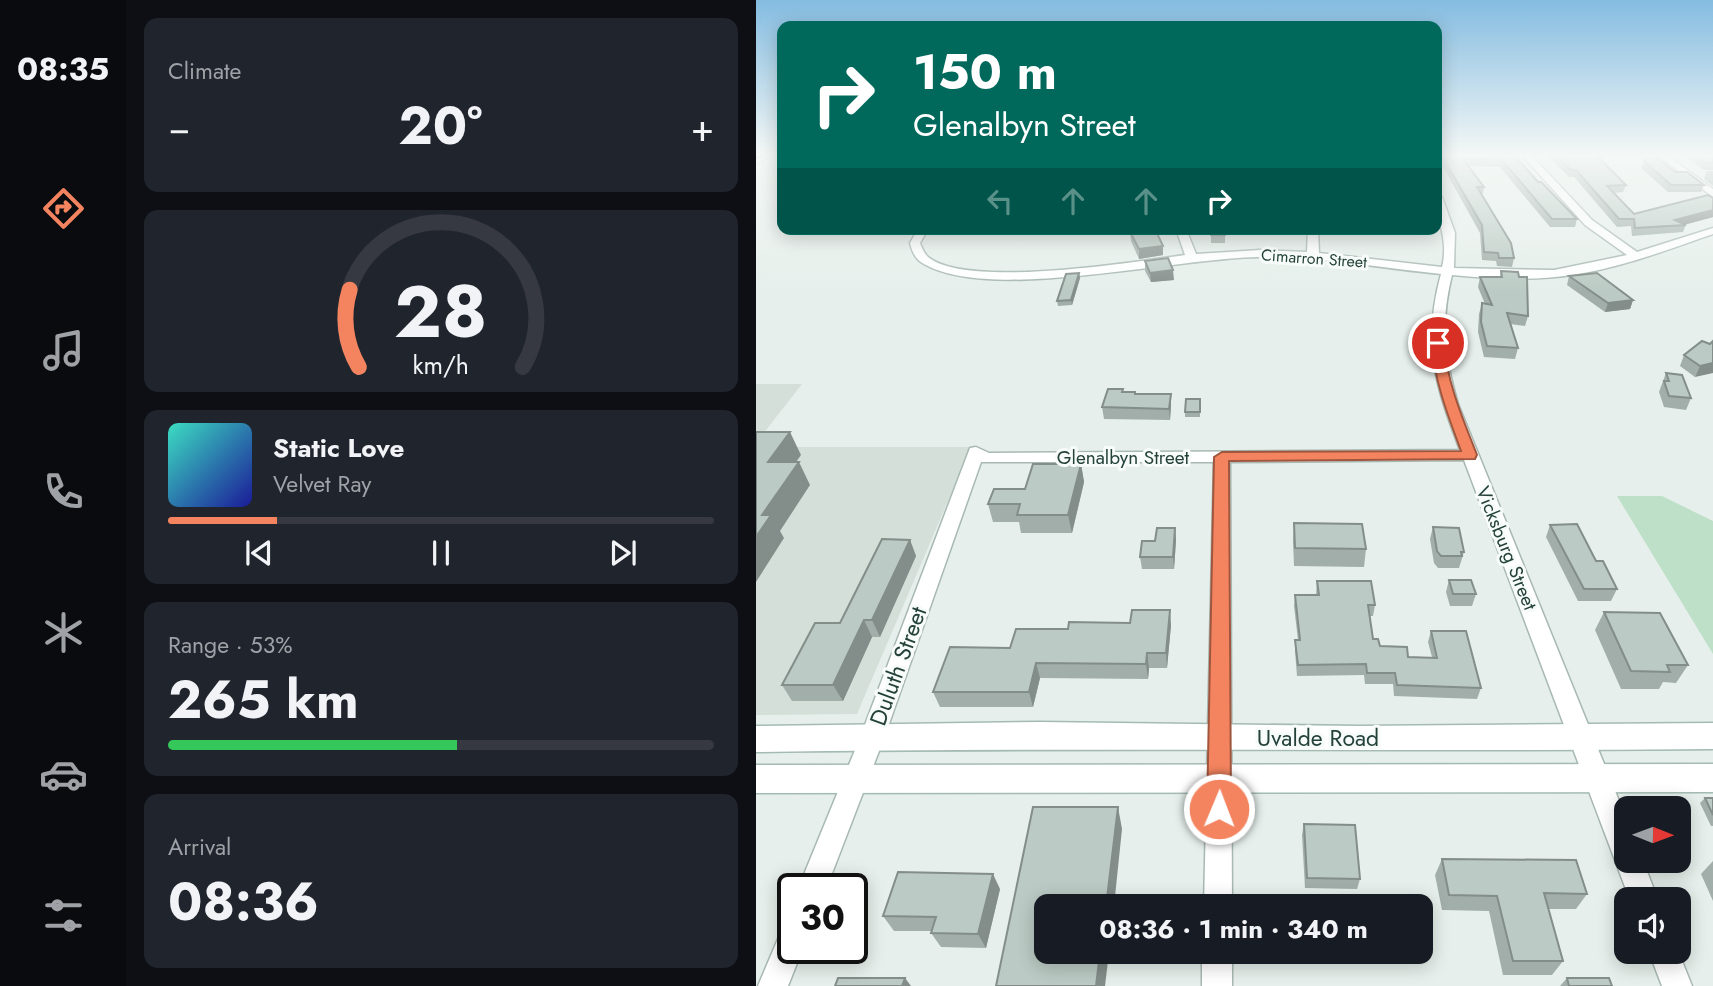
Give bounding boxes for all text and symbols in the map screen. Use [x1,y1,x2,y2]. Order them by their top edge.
text: 150 m [913,37,1057,107]
text: 08:35 [17,46,109,92]
icon: right [798,49,889,140]
text: Climate [168,54,241,88]
text: 20° [399,88,483,164]
text: − [168,100,190,155]
text: + [691,100,714,155]
text: Glenalbyn Street [913,102,1136,148]
icon: left [981,182,1019,220]
icon: ahead [1054,182,1092,220]
icon: ahead [1127,182,1165,220]
icon: right [1200,182,1238,220]
icon: directions [39,184,88,233]
street label: Cimarron Street [1260,243,1368,274]
text: 28 [394,259,488,364]
pin [1408,313,1468,373]
icon: arrive [1419,324,1457,362]
icon: music [39,326,88,375]
text: km/h [413,347,469,383]
text: Static Love [273,429,405,467]
street label: Glenalbyn Street [1057,444,1190,471]
icon: phone [39,467,88,516]
text: Velvet Ray [273,467,371,501]
street label: Vicksburg Street [1469,482,1544,615]
icon: previous [240,534,278,572]
icon: pause [422,534,460,572]
icon: next [604,534,642,572]
street label: Duluth Street [861,601,935,730]
icon: climate [39,608,88,657]
text: Range · 53% [168,628,292,662]
text: 265 km [168,662,359,738]
street label: Uvalde Road [1257,721,1379,755]
icon: car [39,750,88,799]
position arrow [1182,772,1256,846]
north arrow [1614,796,1690,873]
map controls [1614,796,1691,964]
text: Arrival [168,830,231,864]
text: 08:36 [168,864,319,940]
speed limit sign: 30 [777,873,868,964]
button: sound [1614,887,1691,964]
icon: filters [39,891,88,940]
text: 08:36 · 1 min · 340 m [1099,910,1368,948]

